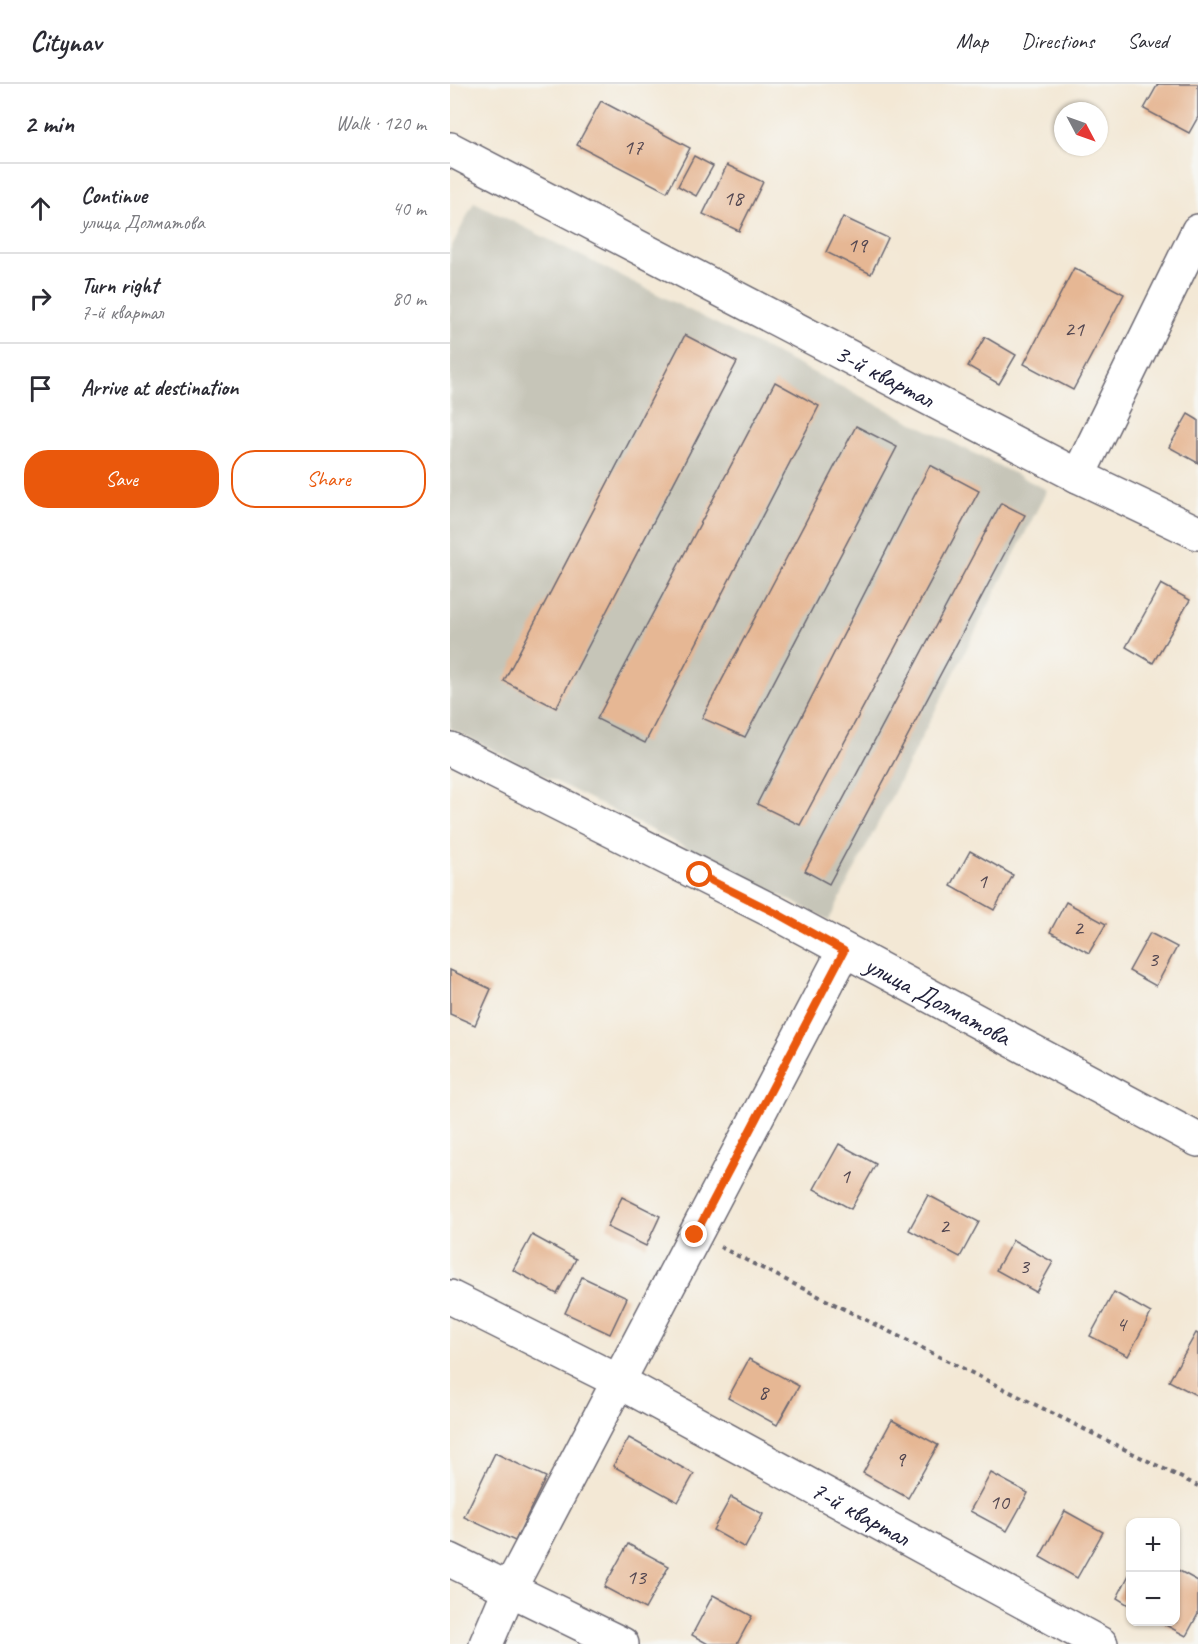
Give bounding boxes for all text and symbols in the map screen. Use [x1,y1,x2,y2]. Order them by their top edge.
text: Citynav [30,24,101,59]
text: Map [956,28,988,54]
text: Directions [1021,28,1094,54]
text: Saved [1127,28,1168,54]
north arrow [1054,102,1108,156]
text: 2 min [24,107,74,140]
text: Walk · 120 m [336,111,426,136]
house number: 17 [623,133,644,161]
text: Continue [81,182,147,210]
house number: 18 [723,184,745,212]
icon: ahead [24,192,57,225]
text: 40 m [392,196,426,221]
text: улица Долматова [81,210,204,235]
house number: 19 [847,231,869,259]
text: Turn right [81,272,158,300]
icon: right [24,282,57,315]
text: 80 m [392,286,426,311]
text: 7-й квартал [81,300,163,325]
house number: 21 [1064,315,1085,343]
street label: 3-й квартал [830,336,942,416]
icon: arrive [24,372,57,405]
text: Arrive at destination [81,374,238,402]
button: Save [24,450,219,508]
button: Share [231,450,426,508]
route start [686,861,712,887]
house number: 1 [977,867,988,895]
house number: 2 [1073,914,1085,942]
house number: 3 [1148,945,1160,973]
street label: улица Долматова [858,947,1018,1054]
house number: 1 [840,1162,851,1190]
house number: 2 [939,1212,951,1240]
route end [681,1221,707,1247]
house number: 3 [1019,1252,1031,1280]
house number: 4 [1116,1310,1128,1338]
house number: 8 [758,1378,770,1406]
house number: 9 [895,1445,907,1473]
street label: 7-й квартал [806,1473,917,1554]
house number: 10 [989,1488,1011,1516]
map controls [1126,1518,1180,1626]
button: + [1126,1518,1180,1572]
house number: 13 [626,1563,648,1591]
button: − [1126,1572,1180,1626]

